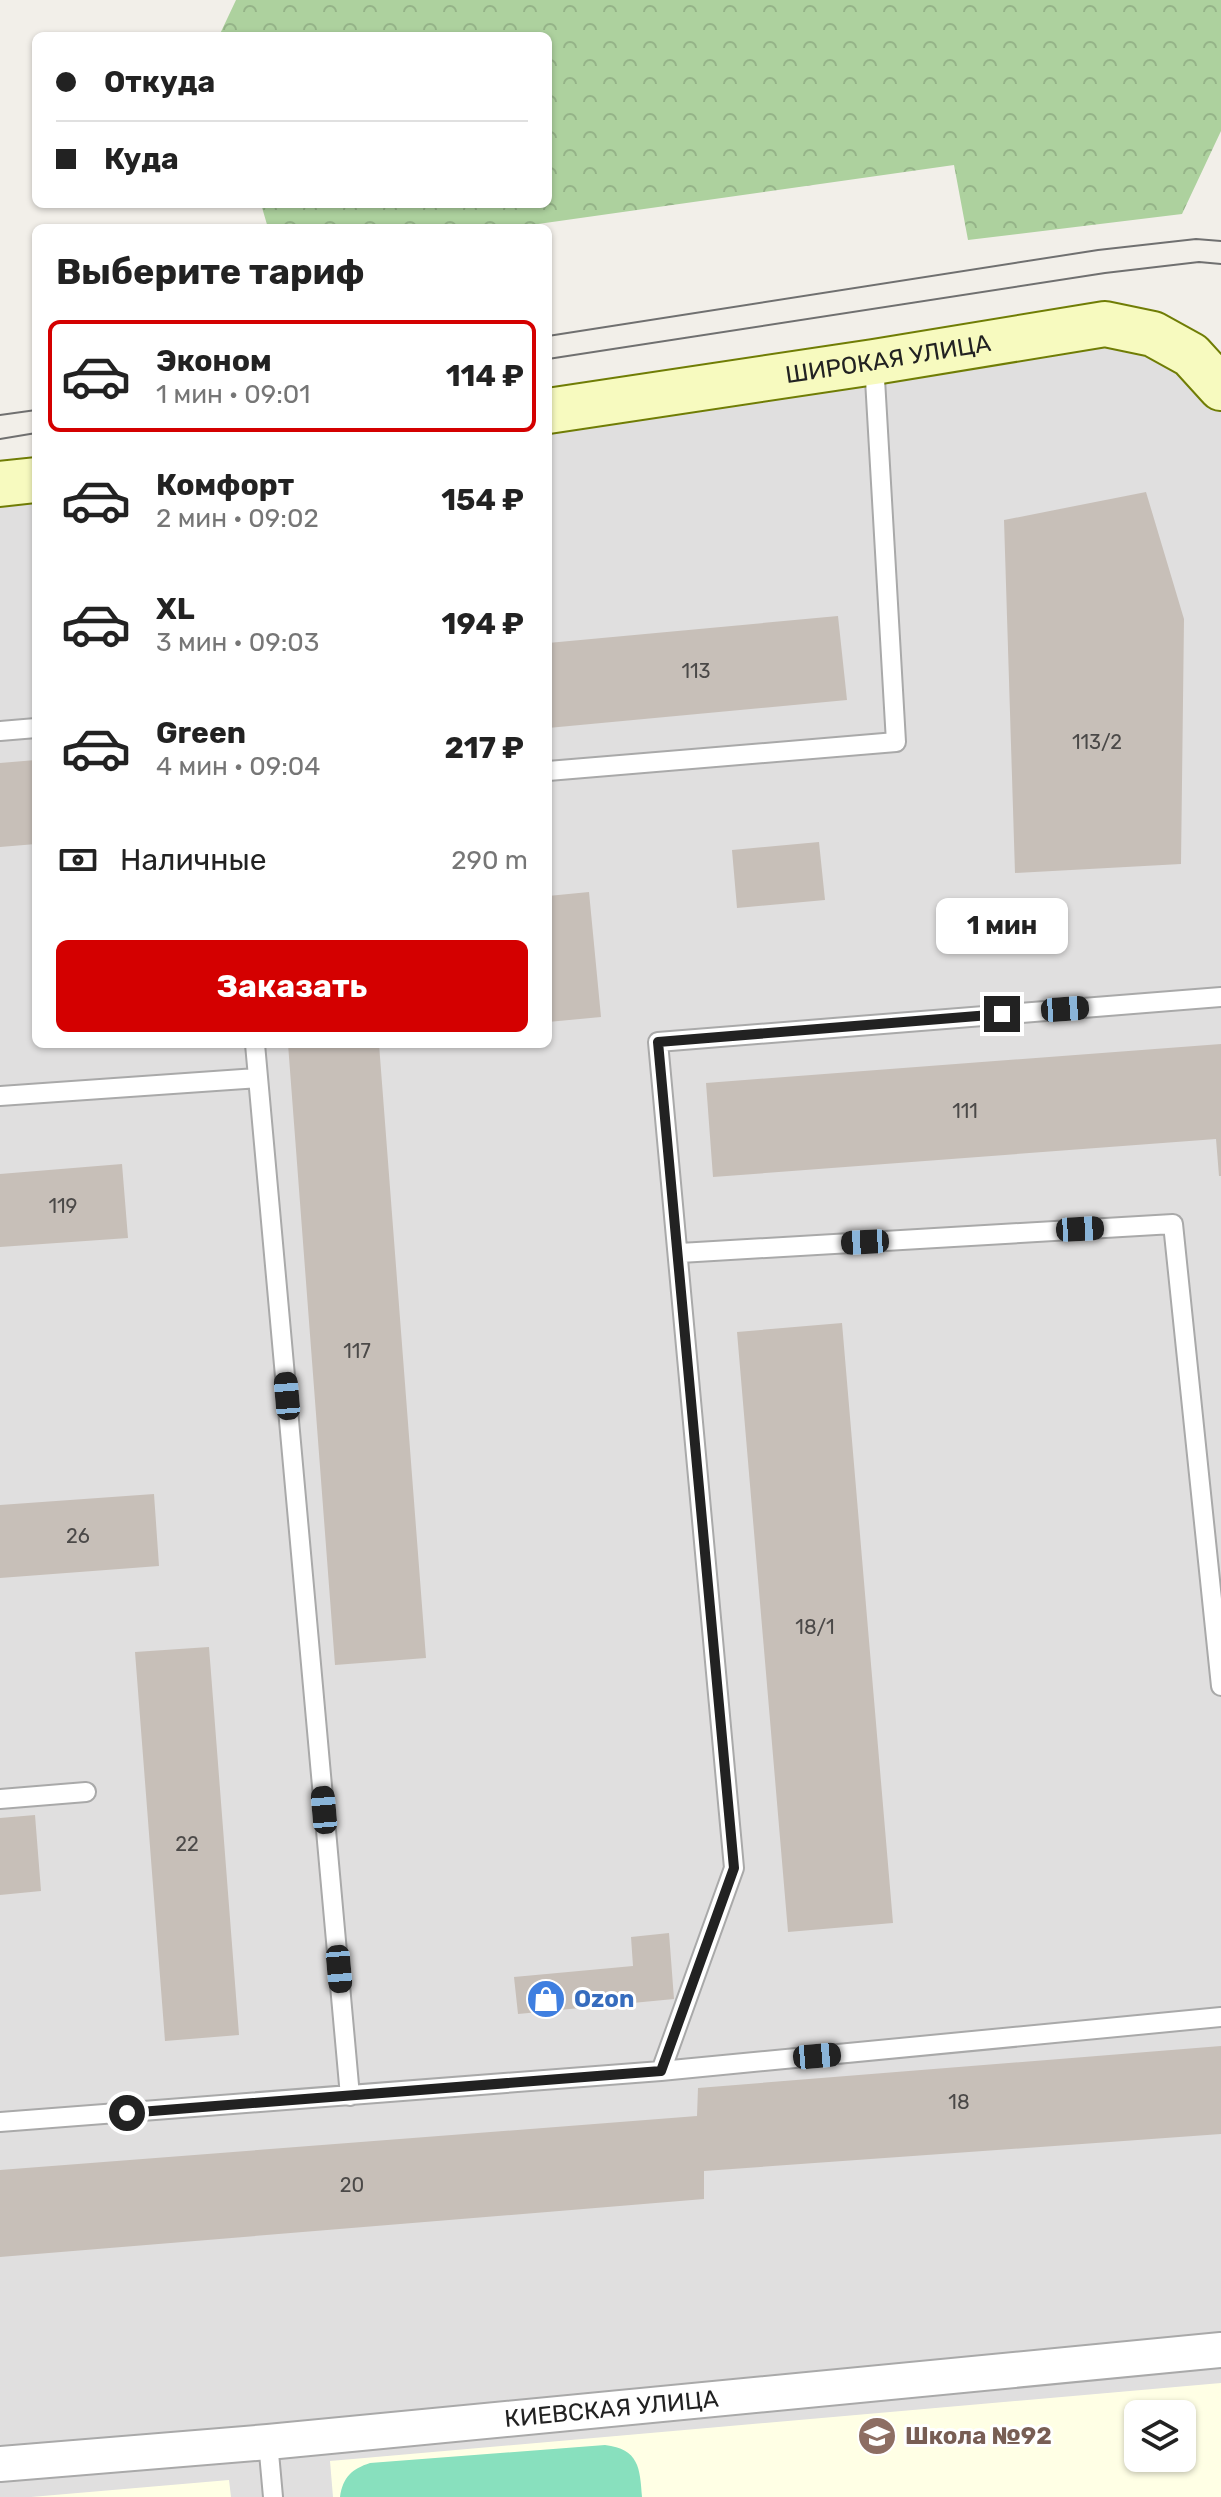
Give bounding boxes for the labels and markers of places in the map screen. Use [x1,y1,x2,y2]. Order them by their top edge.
shop icon: Ozon [525,1978,567,2020]
place label: Ozon [574,1985,634,2013]
school or university icon: Школа №92 [856,2415,898,2457]
place label: Школа №92 [905,2422,1052,2450]

